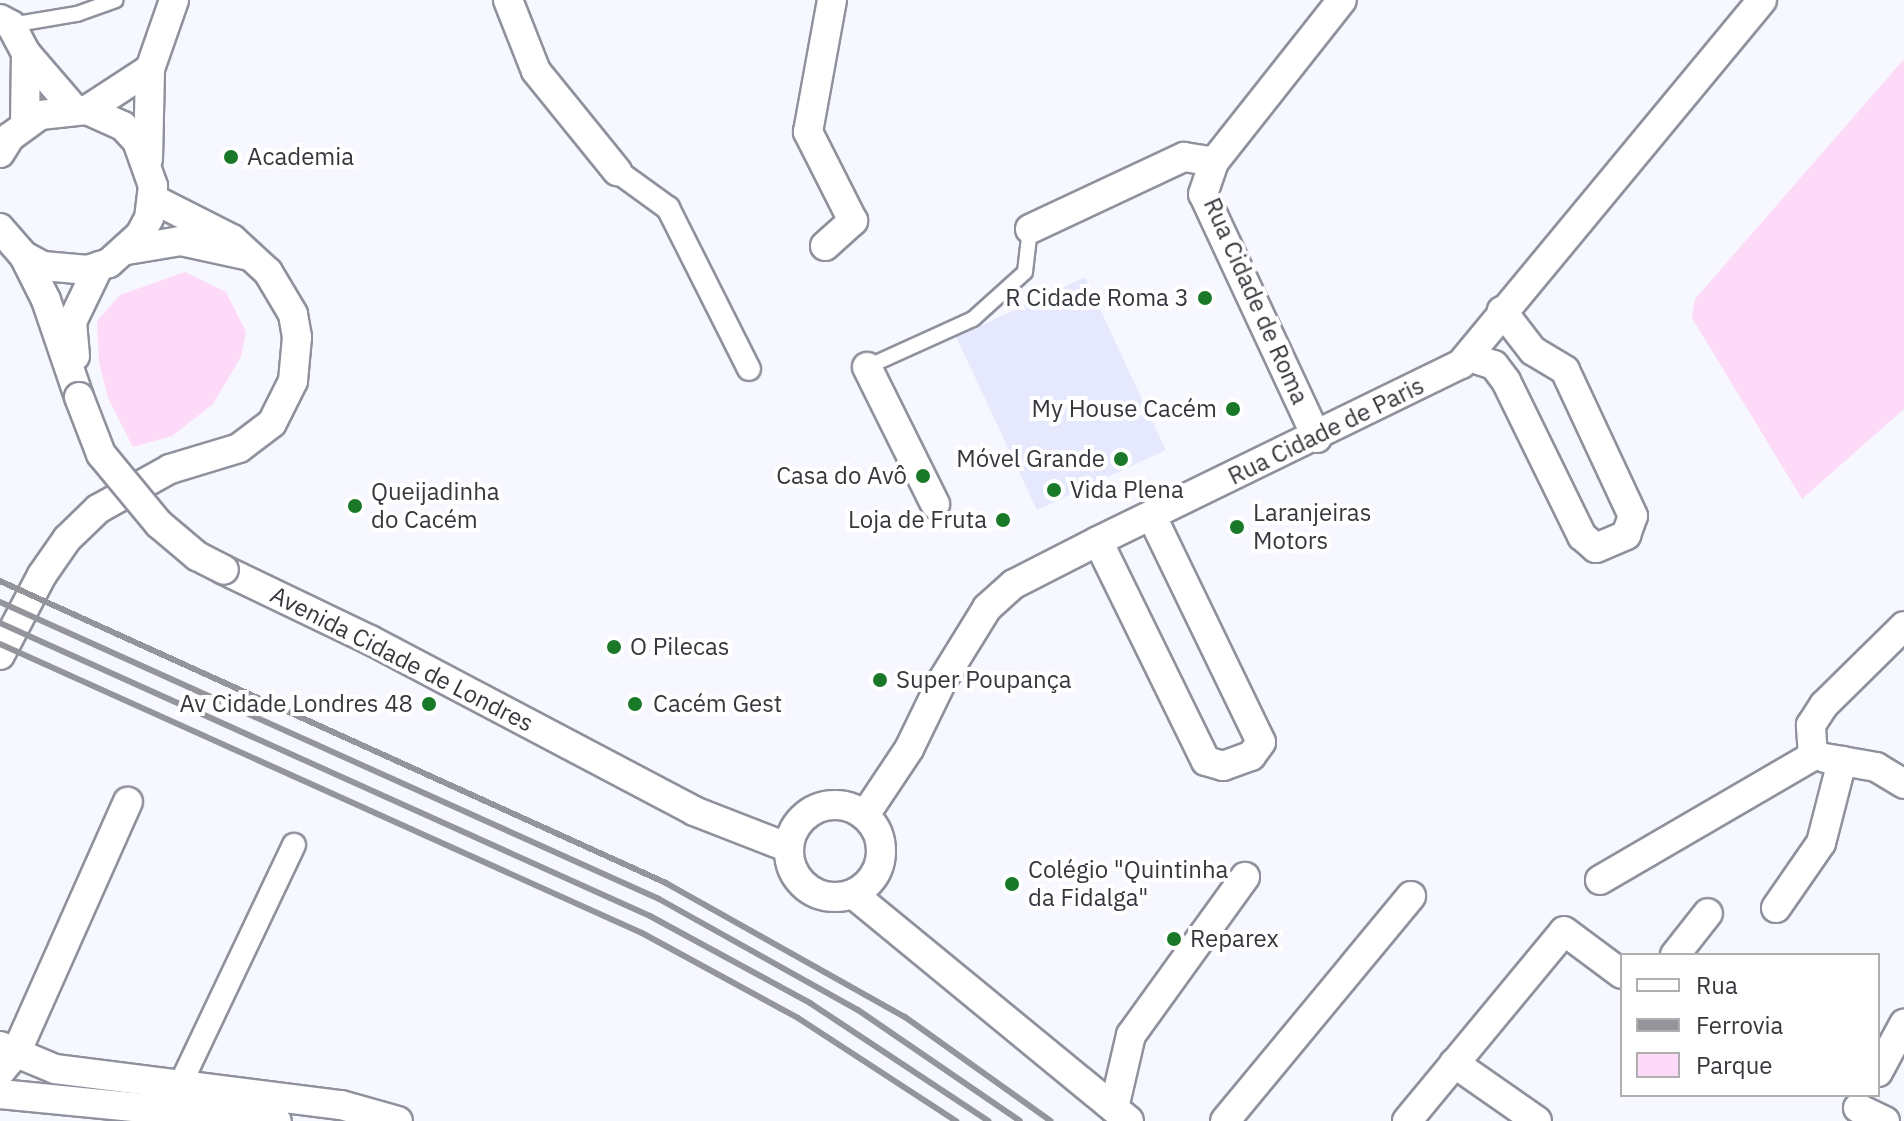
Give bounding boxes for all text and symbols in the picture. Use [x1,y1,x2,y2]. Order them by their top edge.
place label: Academia [247,143,354,171]
marker: Academia [222,148,240,166]
street label: Rua Cidade de Roma [1198,193,1314,409]
place label: R Cidade Roma 3 [1005,284,1189,312]
marker: R Cidade Roma 3 [1196,289,1214,307]
street label: Rua Cidade de Paris [1223,371,1429,491]
place label: My House Cacém [1032,395,1217,423]
marker: My House Cacém [1224,400,1242,418]
place label: Móvel Grande [956,445,1105,473]
marker: Móvel Grande [1112,450,1130,468]
place label: Casa do Avô [776,462,907,490]
marker: Casa do Avô [914,467,932,485]
place label: Vida Plena [1070,476,1184,504]
place label: Queijadinha do Cacém [371,478,500,534]
marker: Vida Plena [1045,481,1063,499]
marker: Queijadinha do Cacém [346,497,364,515]
place label: Laranjeiras Motors [1253,499,1371,555]
place label: Loja de Fruta [848,506,987,534]
marker: Loja de Fruta [994,511,1012,529]
marker: Laranjeiras Motors [1228,518,1246,536]
street label: Avenida Cidade de Londres [266,580,538,738]
place label: O Pilecas [630,633,729,661]
marker: O Pilecas [605,638,623,656]
place label: Super Poupança [896,666,1072,694]
marker: Super Poupança [871,671,889,689]
place label: Av Cidade Londres 48 [179,690,413,718]
place label: Cacém Gest [653,690,782,718]
marker: Cacém Gest [624,693,646,715]
marker: Av Cidade Londres 48 [420,695,438,713]
place label: Colégio "Quintinha da Fidalga" [1028,856,1228,912]
marker: Colégio "Quintinha da Fidalga" [1003,875,1021,893]
place label: Reparex [1190,925,1279,953]
marker: Reparex [1165,930,1183,948]
legend [1620,953,1880,1097]
text: Rua [1696,969,1738,1001]
text: Ferrovia [1696,1009,1783,1041]
text: Parque [1696,1049,1773,1081]

